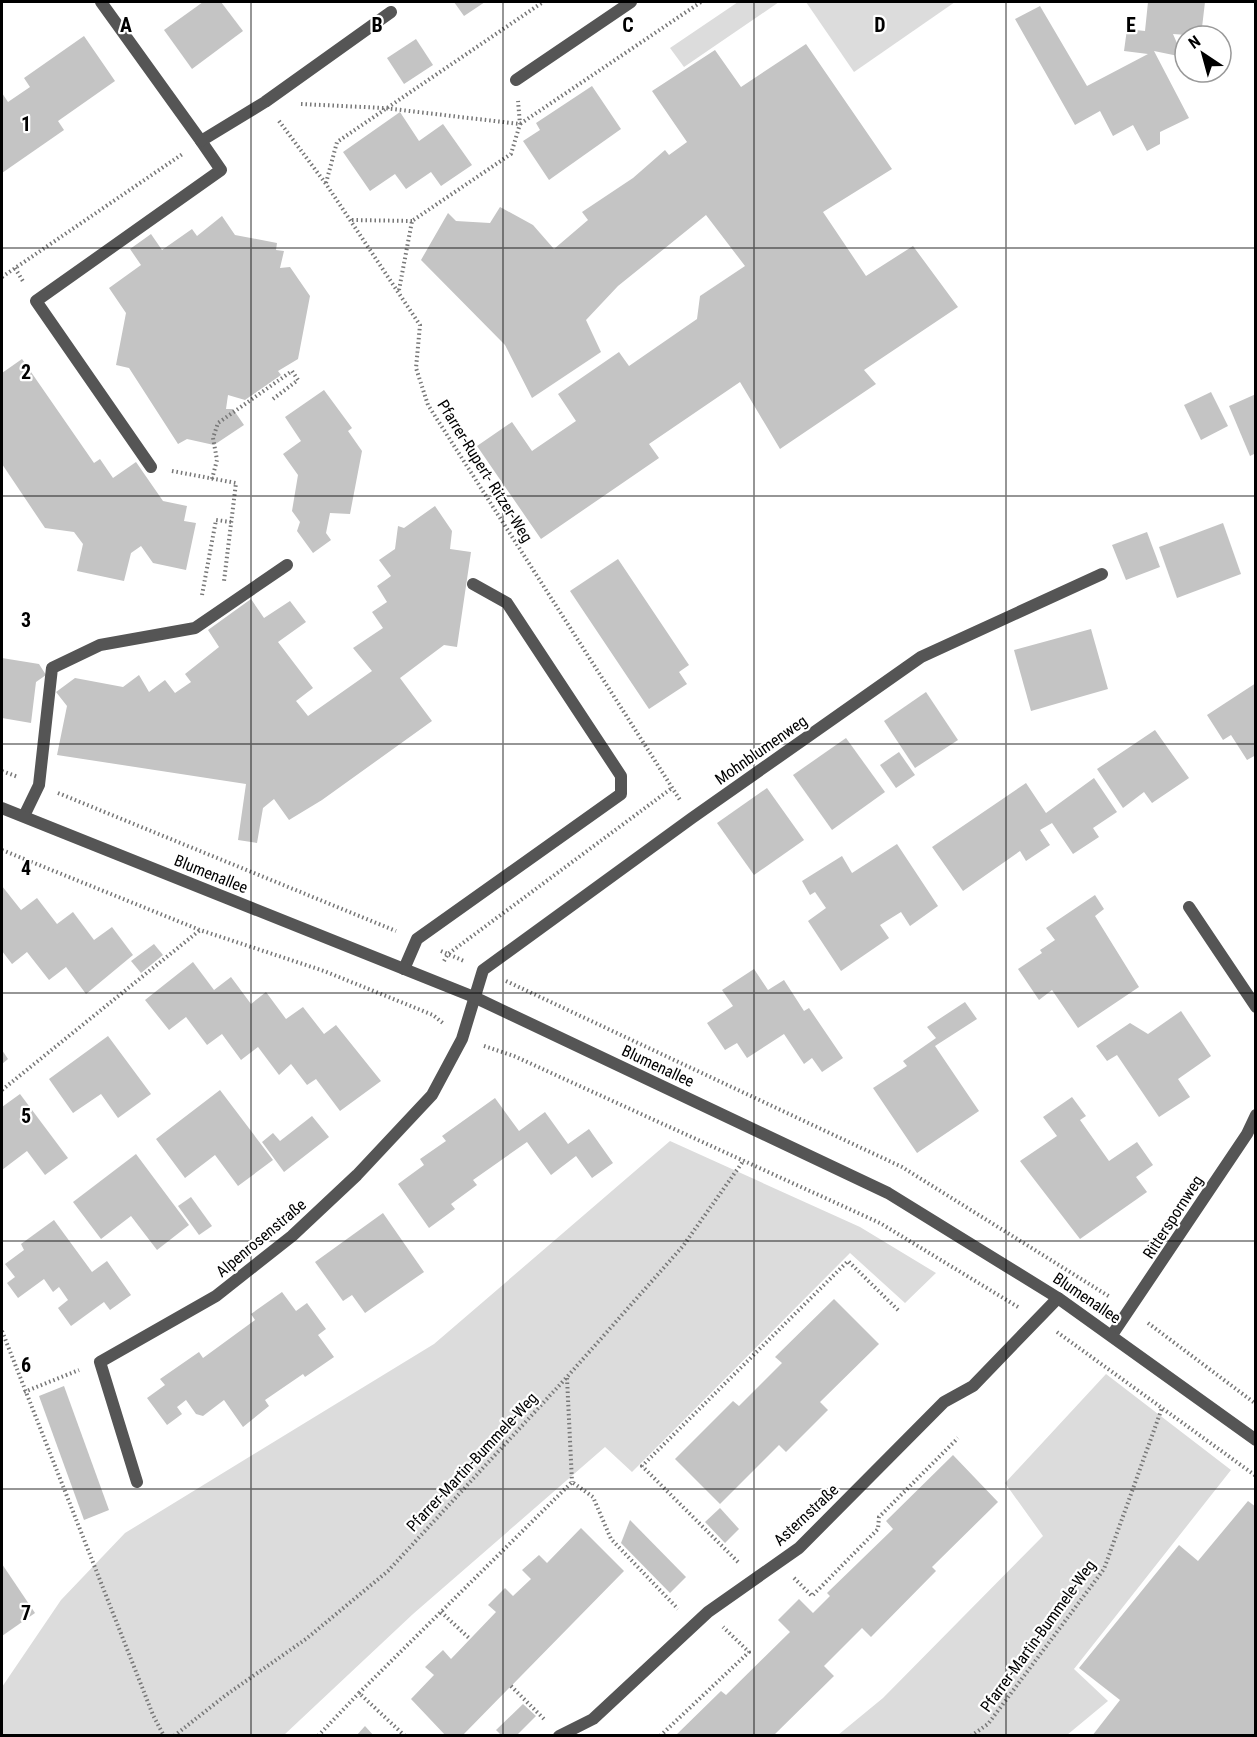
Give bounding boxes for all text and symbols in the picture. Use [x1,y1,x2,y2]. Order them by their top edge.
text: A [120,13,132,37]
text: B [371,13,383,37]
text: C [622,13,634,37]
text: D [874,13,886,37]
text: E [1126,13,1136,37]
north arrow [1173,24,1233,84]
text: N [1185,32,1204,53]
text: 1 [21,112,31,136]
text: 2 [21,360,31,384]
street label: Pfarrer-Rupert- Ritzer-Weg [433,396,537,546]
text: 3 [21,608,31,632]
street label: Mohnblumenweg [711,711,811,789]
street label: Blumenallee [172,851,250,897]
text: 4 [21,856,31,880]
street label: Blumenallee [619,1041,697,1091]
text: 5 [21,1104,31,1128]
street label: Ritterspornweg [1139,1172,1207,1262]
street label: Alpenrosenstraße [212,1195,310,1281]
street label: Blumenallee [1050,1268,1124,1328]
text: 6 [21,1353,31,1377]
street label: Pfarrer-Martin-Bummele-Weg [403,1389,541,1535]
street label: Asternstraße [770,1480,842,1550]
street label: Pfarrer-Martin-Bummele-Weg [976,1556,1100,1716]
text: 7 [21,1601,31,1625]

